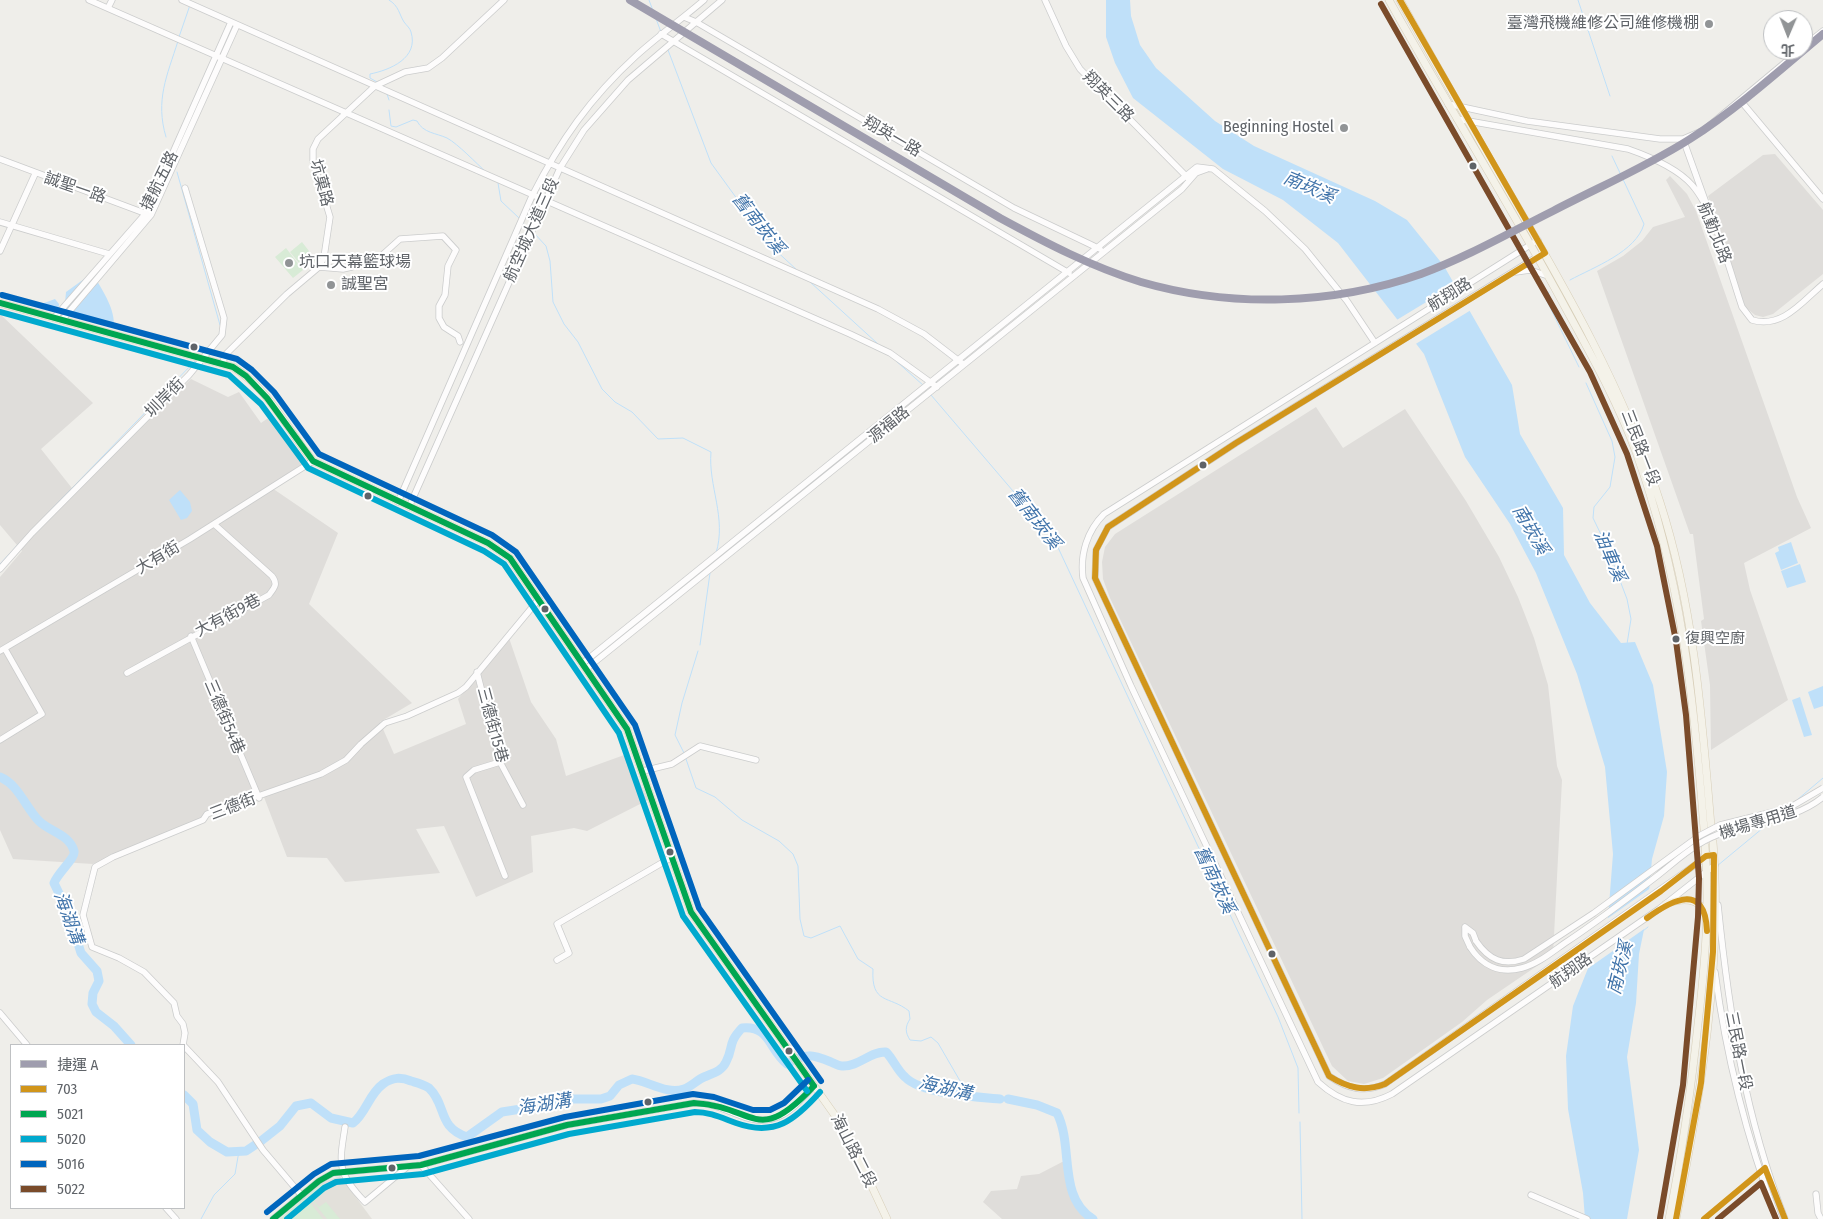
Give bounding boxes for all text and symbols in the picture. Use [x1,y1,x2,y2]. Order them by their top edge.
north arrow [1763,10,1813,60]
place label: 臺灣飛機維修公司維修機棚 [1507,14,1699,34]
marker: 臺灣飛機維修公司維修機棚 [1703,18,1715,30]
text: 北 [1781,41,1795,58]
street label: 翔英三路 [1079,68,1137,126]
street label: 翔英一路 [859,113,925,161]
place label: Beginning Hostel [1223,118,1334,138]
marker: Beginning Hostel [1338,122,1350,134]
street label: 捷航五路 [137,148,183,214]
street label: 坑菓路 [306,157,336,209]
unlabelled marker [1468,161,1478,171]
water label: 南崁溪 [1280,168,1338,208]
street label: 誠聖一路 [42,169,108,207]
street label: 航空城大道三段 [500,175,564,285]
water label: 舊南崁溪 [727,189,789,259]
street label: 航勤北路 [1693,200,1735,266]
place label: 坑口天幕籃球場 [299,253,411,273]
marker: 坑口天幕籃球場 [283,257,295,269]
street label: 航翔路 [1425,274,1475,316]
place label: 誠聖宮 [341,275,389,295]
marker: 誠聖宮 [325,279,337,291]
unlabelled marker [189,342,199,352]
street label: 圳岸街 [141,374,189,422]
street label: 源福路 [864,402,914,448]
street label: 三民路一段 [1617,407,1663,489]
unlabelled marker [1198,460,1208,470]
water label: 舊南崁溪 [1003,484,1065,554]
unlabelled marker [363,491,373,501]
water label: 南崁溪 [1507,501,1553,559]
water label: 油車溪 [1589,527,1629,585]
street label: 大有街 [132,537,184,579]
street label: 大有街9巷 [192,591,264,641]
unlabelled marker [540,604,550,614]
place label: 復興空廚 [1685,630,1745,648]
marker: 復興空廚 [1671,634,1681,644]
street label: 三德街54巷 [200,677,248,757]
street label: 三德街15巷 [473,685,511,765]
street label: 三德街 [207,789,259,825]
street label: 機場專用道 [1717,802,1799,844]
water label: 舊南崁溪 [1189,843,1239,917]
unlabelled marker [665,847,675,857]
water label: 海湖溝 [49,889,87,947]
water label: 南崁溪 [1604,939,1638,997]
unlabelled marker [1267,949,1277,959]
street label: 航翔路 [1546,949,1596,993]
street label: 三民路一段 [1721,1010,1755,1092]
legend [10,1044,185,1209]
unlabelled marker [784,1046,794,1056]
text: 捷運 A [57,1056,98,1074]
water label: 海湖溝 [916,1072,974,1106]
text: 703 [57,1080,77,1098]
water label: 海湖溝 [516,1090,572,1120]
unlabelled marker [643,1097,653,1107]
text: 5021 [57,1105,84,1123]
street label: 海山路二段 [826,1111,880,1191]
text: 5020 [57,1130,86,1148]
text: 5016 [57,1155,85,1173]
unlabelled marker [387,1163,397,1173]
text: 5022 [57,1180,85,1198]

